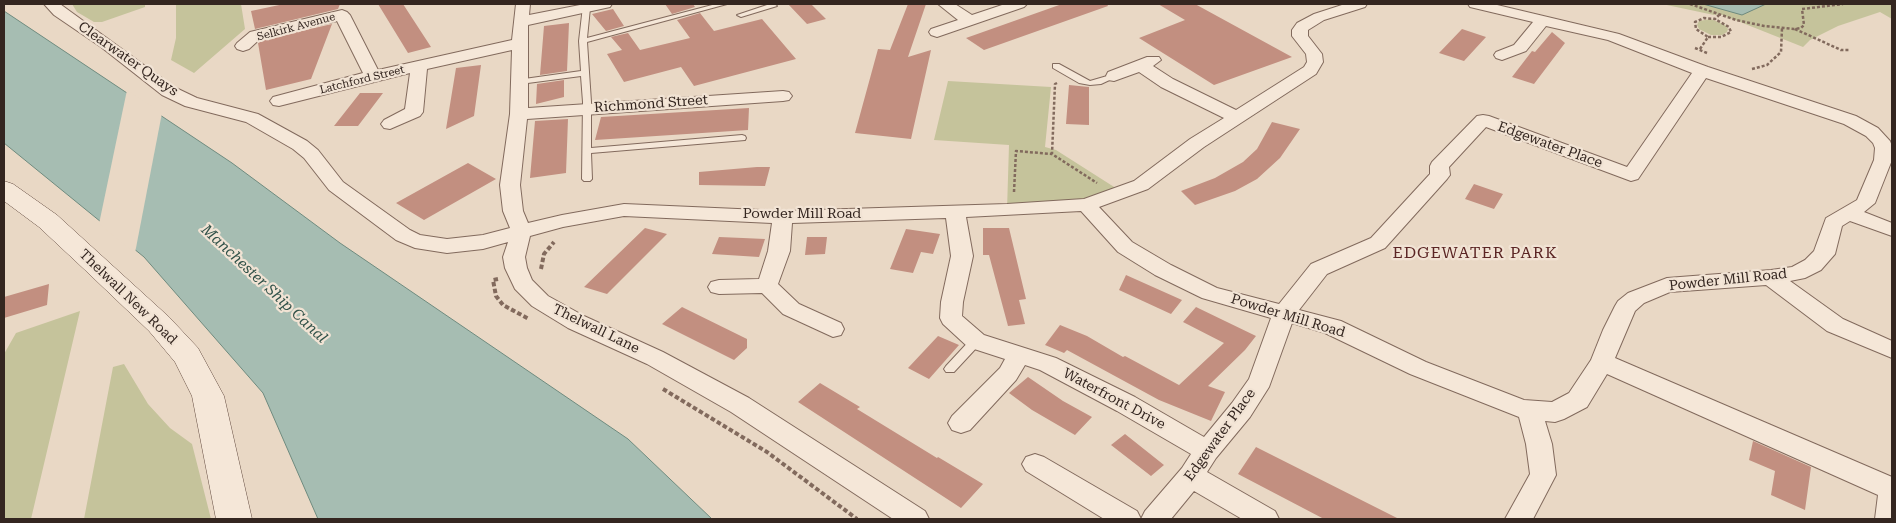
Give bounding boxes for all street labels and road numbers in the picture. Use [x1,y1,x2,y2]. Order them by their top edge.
street label: Selkirk Avenue [255,10,337,44]
street label: Clearwater Quays [75,18,181,100]
street label: Latchford Street [318,63,406,97]
street label: Richmond Street [593,92,709,116]
street label: Edgewater Place [1495,118,1605,172]
street label: Powder Mill Road [743,206,861,222]
street label: Thelwall New Road [76,246,180,348]
street label: Powder Mill Road [1668,265,1788,295]
street label: Powder Mill Road [1229,291,1347,341]
street label: Thelwall Lane [550,301,642,357]
street label: Waterfront Drive [1060,365,1168,433]
street label: Edgewater Place [1181,385,1259,485]

